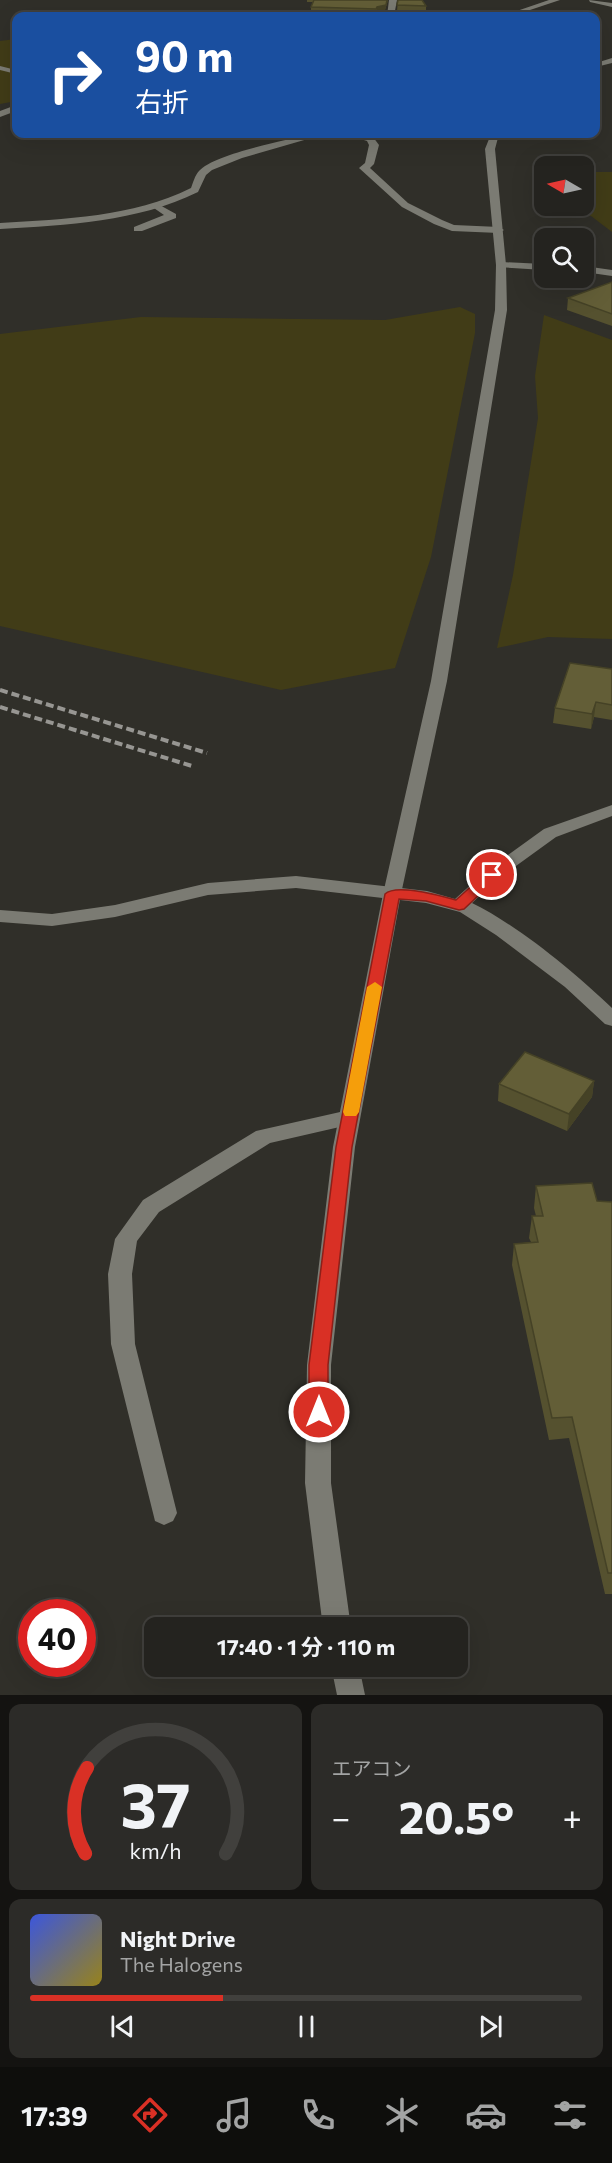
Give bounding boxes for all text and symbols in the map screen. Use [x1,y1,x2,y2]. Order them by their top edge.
text: 90 m [135,29,234,81]
icon: right [36,36,114,114]
text: 右折 [135,85,189,118]
north arrow [534,156,594,216]
map controls [534,156,594,288]
button: search [534,228,594,288]
pin [466,849,517,900]
icon: arrive [475,858,508,891]
position arrow [287,1380,351,1444]
speed limit sign: 40 [18,1599,96,1677]
text: 17:40 · 1 分 · 110 m [217,1633,395,1660]
text: エアコン [332,1756,412,1780]
text: 37 [120,1765,190,1841]
text: 20.5° [399,1788,514,1843]
text: − [332,1796,350,1837]
text: + [563,1796,582,1837]
text: km/h [129,1837,181,1863]
text: Night Drive [120,1925,235,1952]
text: The Halogens [120,1952,243,1976]
icon: previous [106,2010,139,2043]
icon: pause [290,2010,323,2043]
icon: next [474,2010,507,2043]
icon: directions [129,2094,171,2136]
icon: music [213,2094,255,2136]
icon: phone [297,2094,339,2136]
icon: climate [381,2094,423,2136]
icon: car [465,2094,507,2136]
icon: filters [549,2094,591,2136]
text: 17:39 [21,2099,88,2132]

